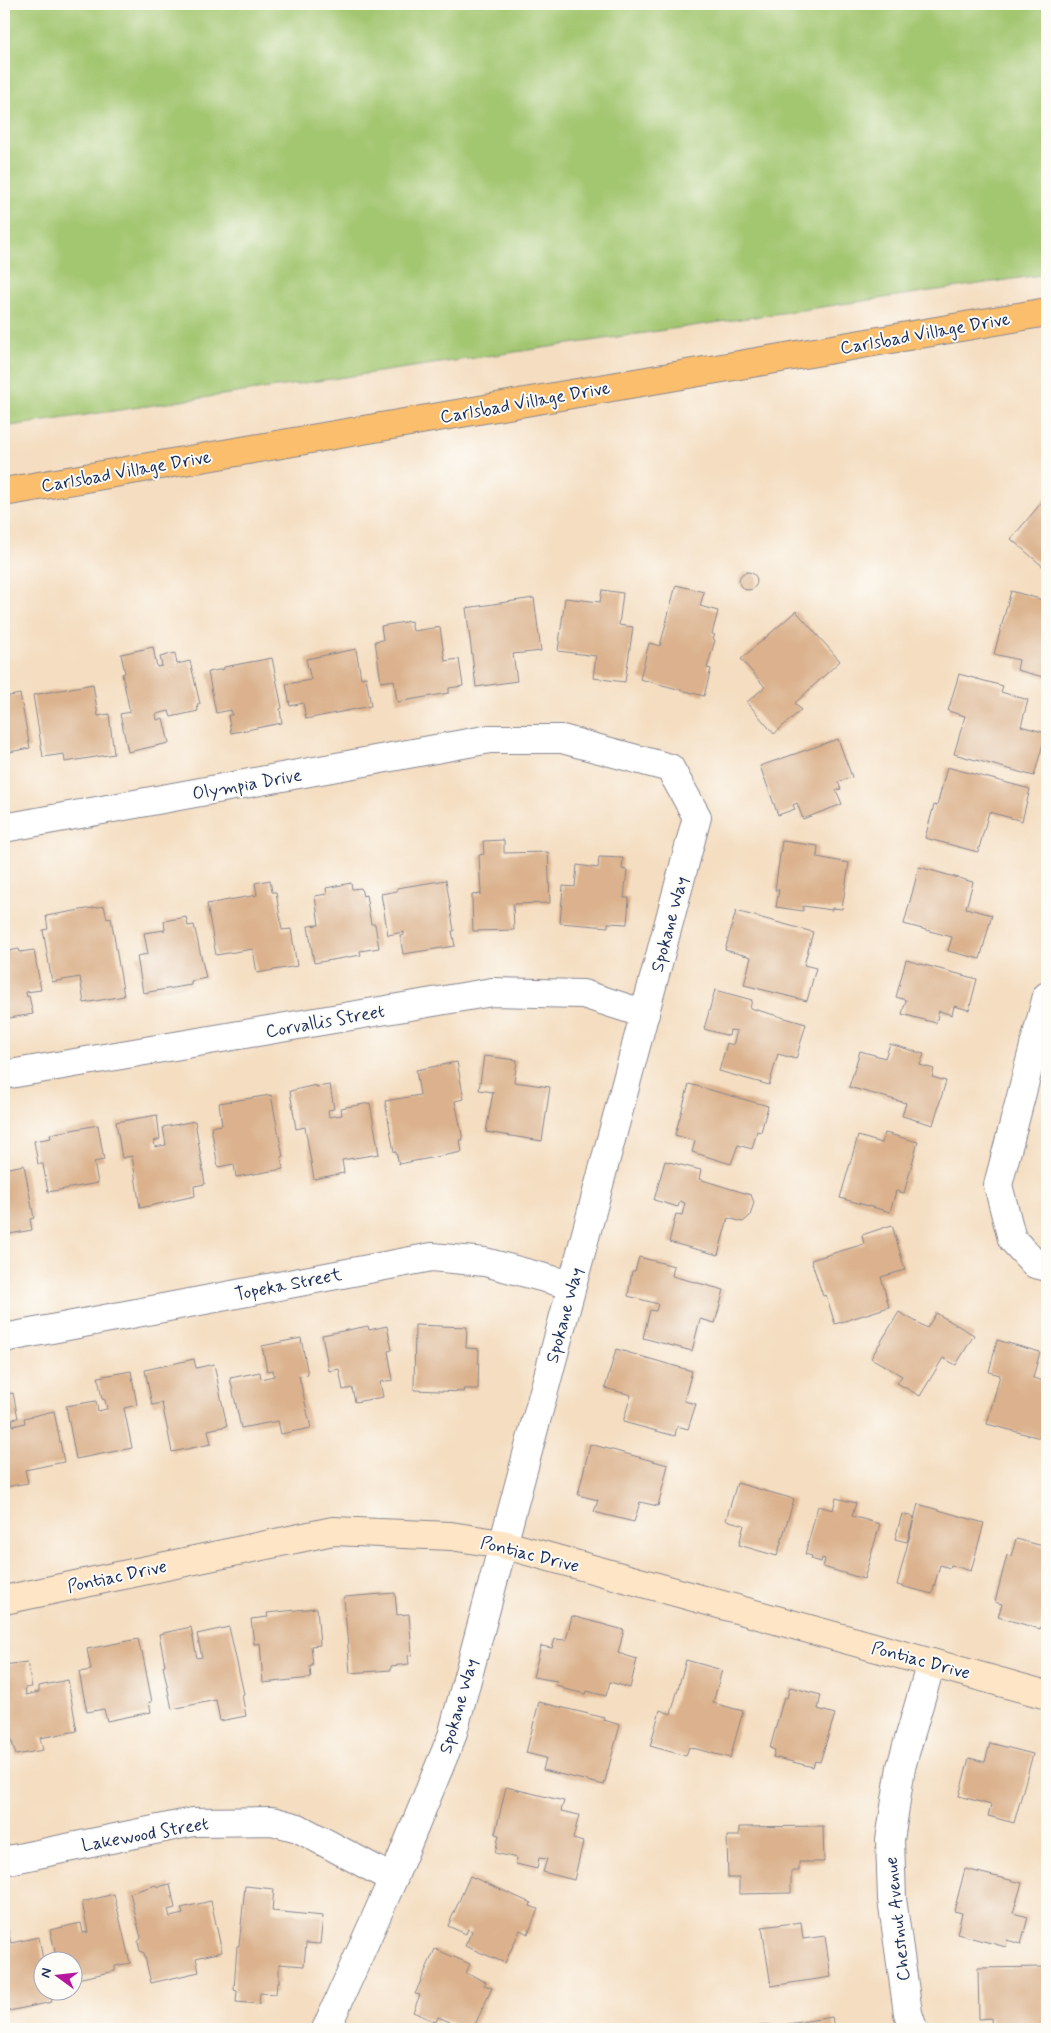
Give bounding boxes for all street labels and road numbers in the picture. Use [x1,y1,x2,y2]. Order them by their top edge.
street label: Carlsbad Village Drive [838,307,1012,361]
street label: Carlsbad Village Drive [438,376,612,430]
street label: Carlsbad Village Drive [39,445,213,499]
street label: Olympia Drive [191,764,304,806]
street label: Spokane Way [646,874,694,975]
street label: Corvallis Street [264,1000,387,1044]
street label: Topeka Street [233,1263,344,1307]
street label: Spokane Way [541,1265,589,1366]
street label: Pontiac Drive [478,1531,582,1579]
street label: Pontiac Drive [65,1555,169,1599]
street label: Pontiac Drive [869,1636,973,1686]
street label: Spokane Way [434,1656,484,1757]
street label: Lakewood Street [80,1812,211,1858]
street label: Chestnut Avenue [880,1856,916,1982]

